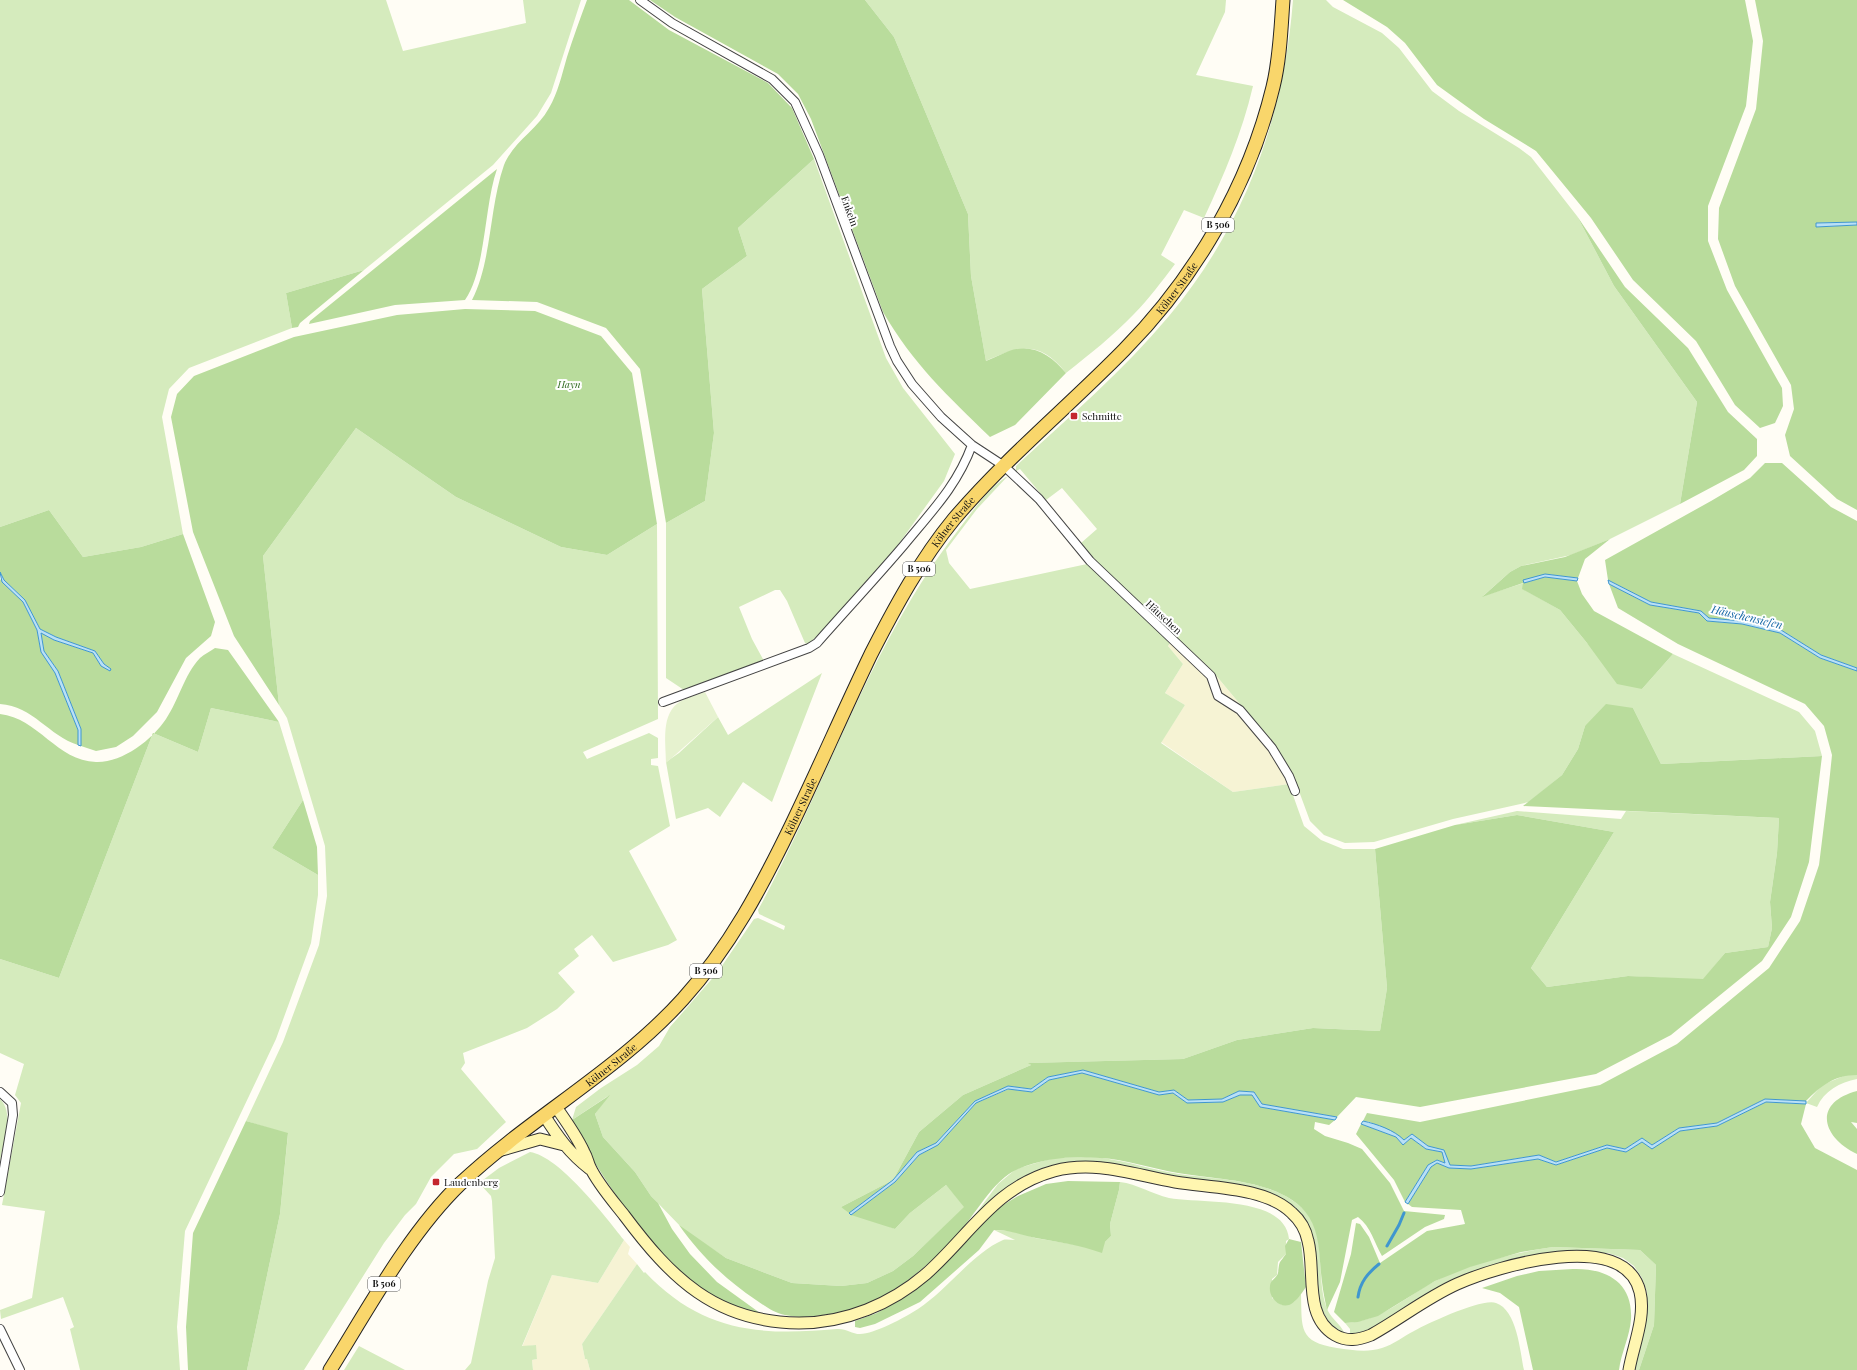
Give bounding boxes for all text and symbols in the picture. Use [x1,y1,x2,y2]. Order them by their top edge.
street label: Enkeln [838,194,862,228]
road number: B 506 [1202,218,1234,232]
street label: Kölner Straße [1152,259,1201,317]
park label: Hayn [556,377,581,391]
place label: Schmitte [1082,409,1122,423]
marker: Schmitte [1069,411,1079,421]
street label: Kölner Straße [928,493,978,550]
road number: B 506 [903,562,935,576]
street label: Häuschen [1143,597,1185,637]
water label: Häuschensiefen [1709,601,1784,632]
street label: Kölner Straße [781,776,820,837]
road number: B 506 [690,964,722,978]
street label: Kölner Straße [582,1040,640,1089]
place label: Laudenberg [444,1175,499,1189]
marker: Laudenberg [431,1177,441,1187]
road number: B 506 [368,1277,400,1291]

